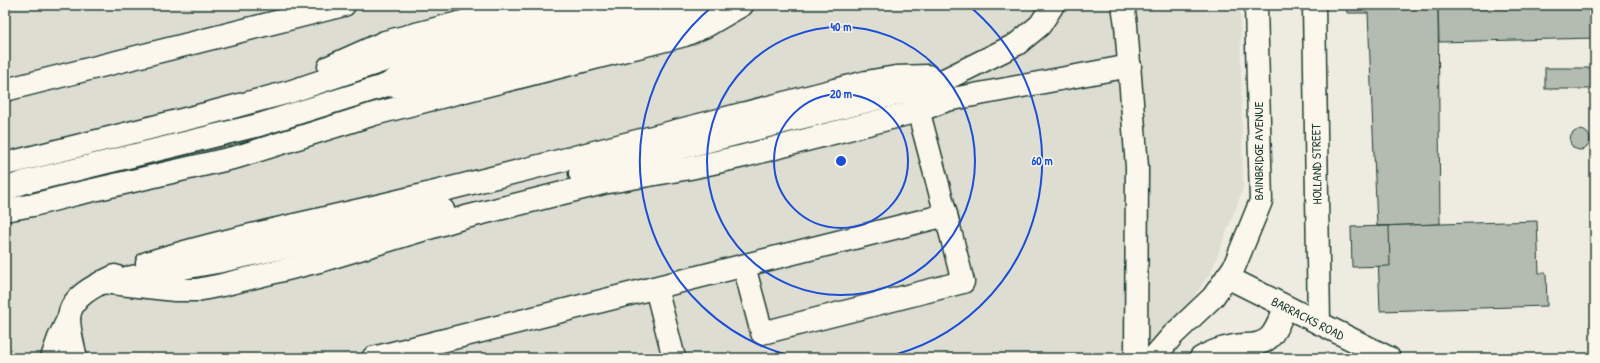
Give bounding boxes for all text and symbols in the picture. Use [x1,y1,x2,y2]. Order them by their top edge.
text: 40 m [831,18,851,35]
text: 20 m [830,85,852,102]
street label: BAINBRIDGE AVENUE [1249,101,1267,200]
street label: HOLLAND STREET [1306,122,1326,205]
text: 60 m [1031,152,1053,169]
centre of rings [834,154,848,168]
street label: BARRACKS ROAD [1268,292,1348,344]

